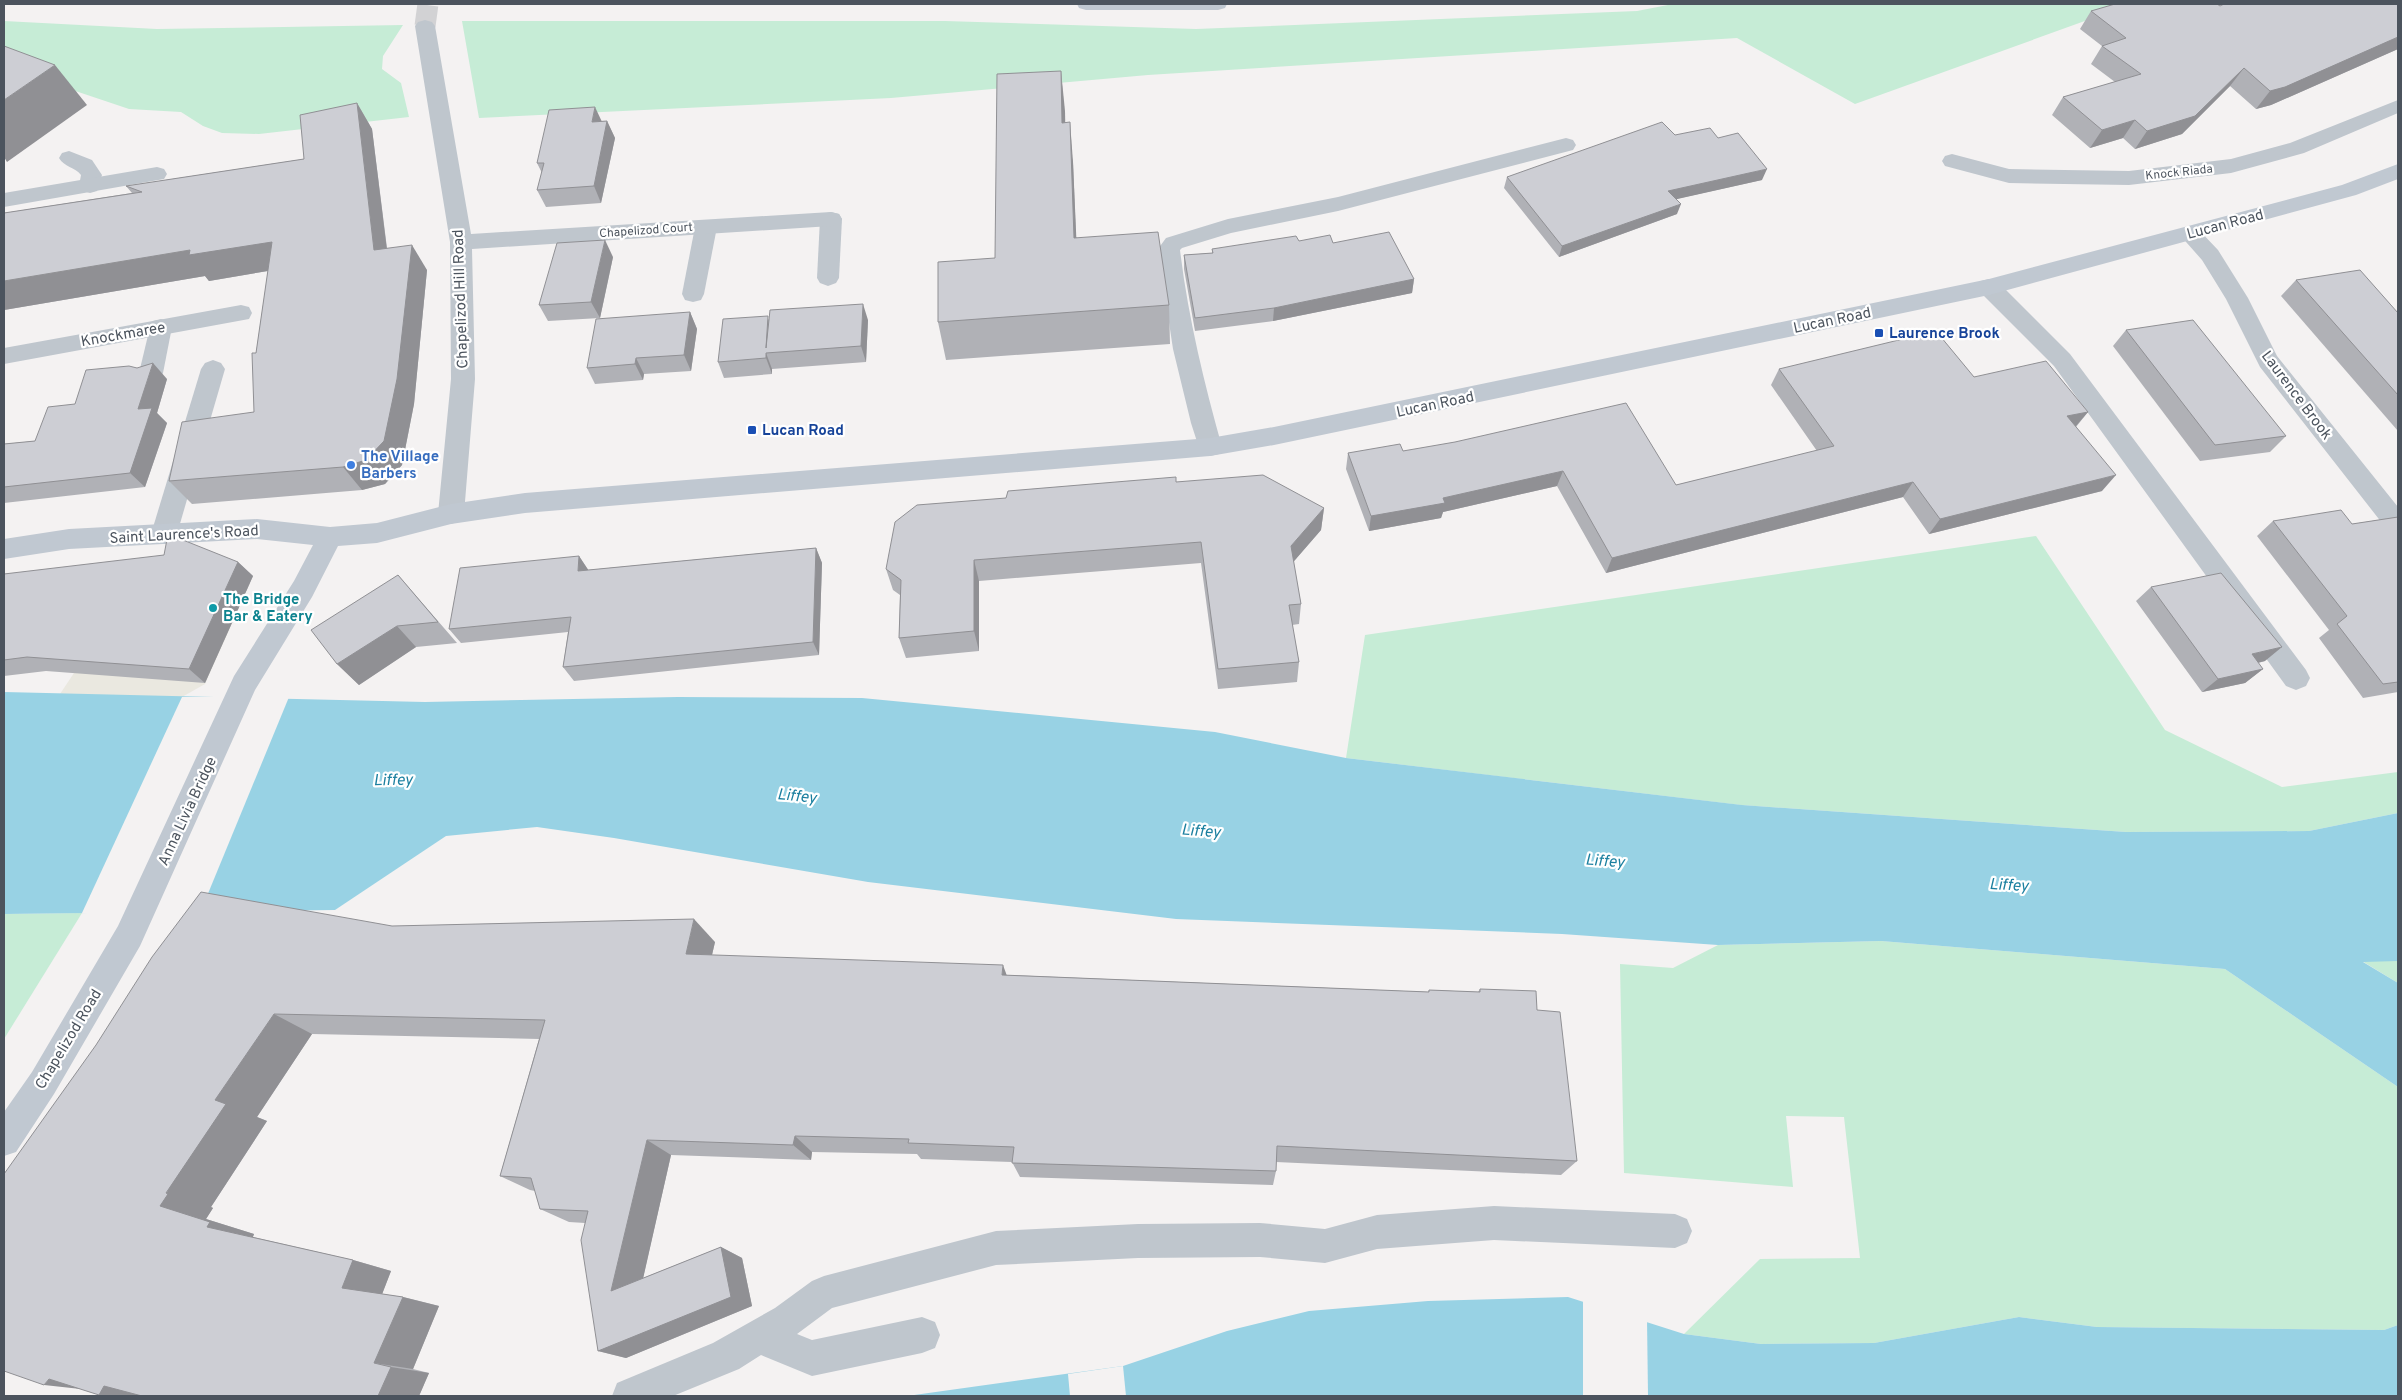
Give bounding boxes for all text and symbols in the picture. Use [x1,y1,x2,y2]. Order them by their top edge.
street label: Knock Riada [2145,162,2214,184]
street label: Lucan Road [2185,206,2266,245]
street label: Chapelizod Court [599,220,693,242]
street label: Chapelizod Hill Road [450,229,473,369]
street label: Lucan Road [1792,304,1873,339]
street label: Knockmaree [80,319,167,352]
place label: Laurence Brook [1889,325,2000,344]
marker: Laurence Brook [1873,327,1885,339]
street label: Laurence Brook [2256,348,2335,444]
street label: Lucan Road [1395,388,1476,423]
place label: Lucan Road [762,422,844,441]
marker: Lucan Road [746,424,758,436]
place label: The Village Barbers [361,448,439,484]
marker: The Village Barbers [345,459,357,471]
street label: Saint Laurence's Road [109,522,259,549]
place label: The Bridge Bar & Eatery [223,591,313,627]
marker: The Bridge Bar & Eatery [207,602,219,614]
street label: Anna Livia Bridge [155,754,222,869]
water label: Liffey [373,771,415,791]
water label: Liffey [776,785,819,809]
water label: Liffey [1181,821,1223,843]
water label: Liffey [1585,851,1627,873]
water label: Liffey [1989,875,2031,897]
street label: Chapelizod Road [32,986,107,1093]

